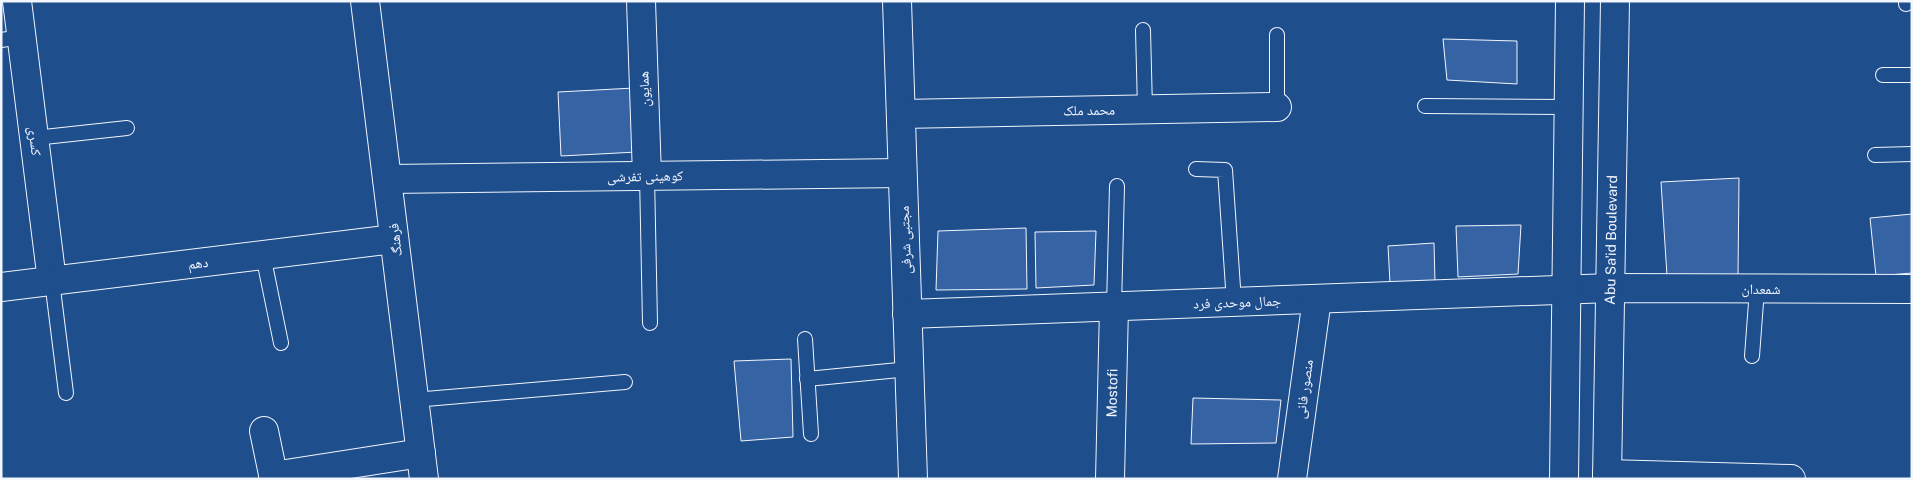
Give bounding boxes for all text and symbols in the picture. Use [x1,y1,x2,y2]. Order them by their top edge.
street label: همایون [635,71,654,107]
street label: محمد ملک [1063,102,1115,118]
street label: کسری [24,125,45,157]
street label: کوهینی تفرشی [607,167,684,186]
street label: Abu Sa'id Boulevard [1602,175,1620,305]
street label: مجتبی شرفی [896,206,915,274]
street label: فرهنگ [385,222,406,258]
street label: دهم [187,254,209,274]
street label: شمعدان [1742,281,1780,298]
street label: جمال موحدی فرد [1193,292,1281,313]
street label: منصور فانی [1292,358,1317,420]
street label: Mostofi [1104,368,1120,418]

